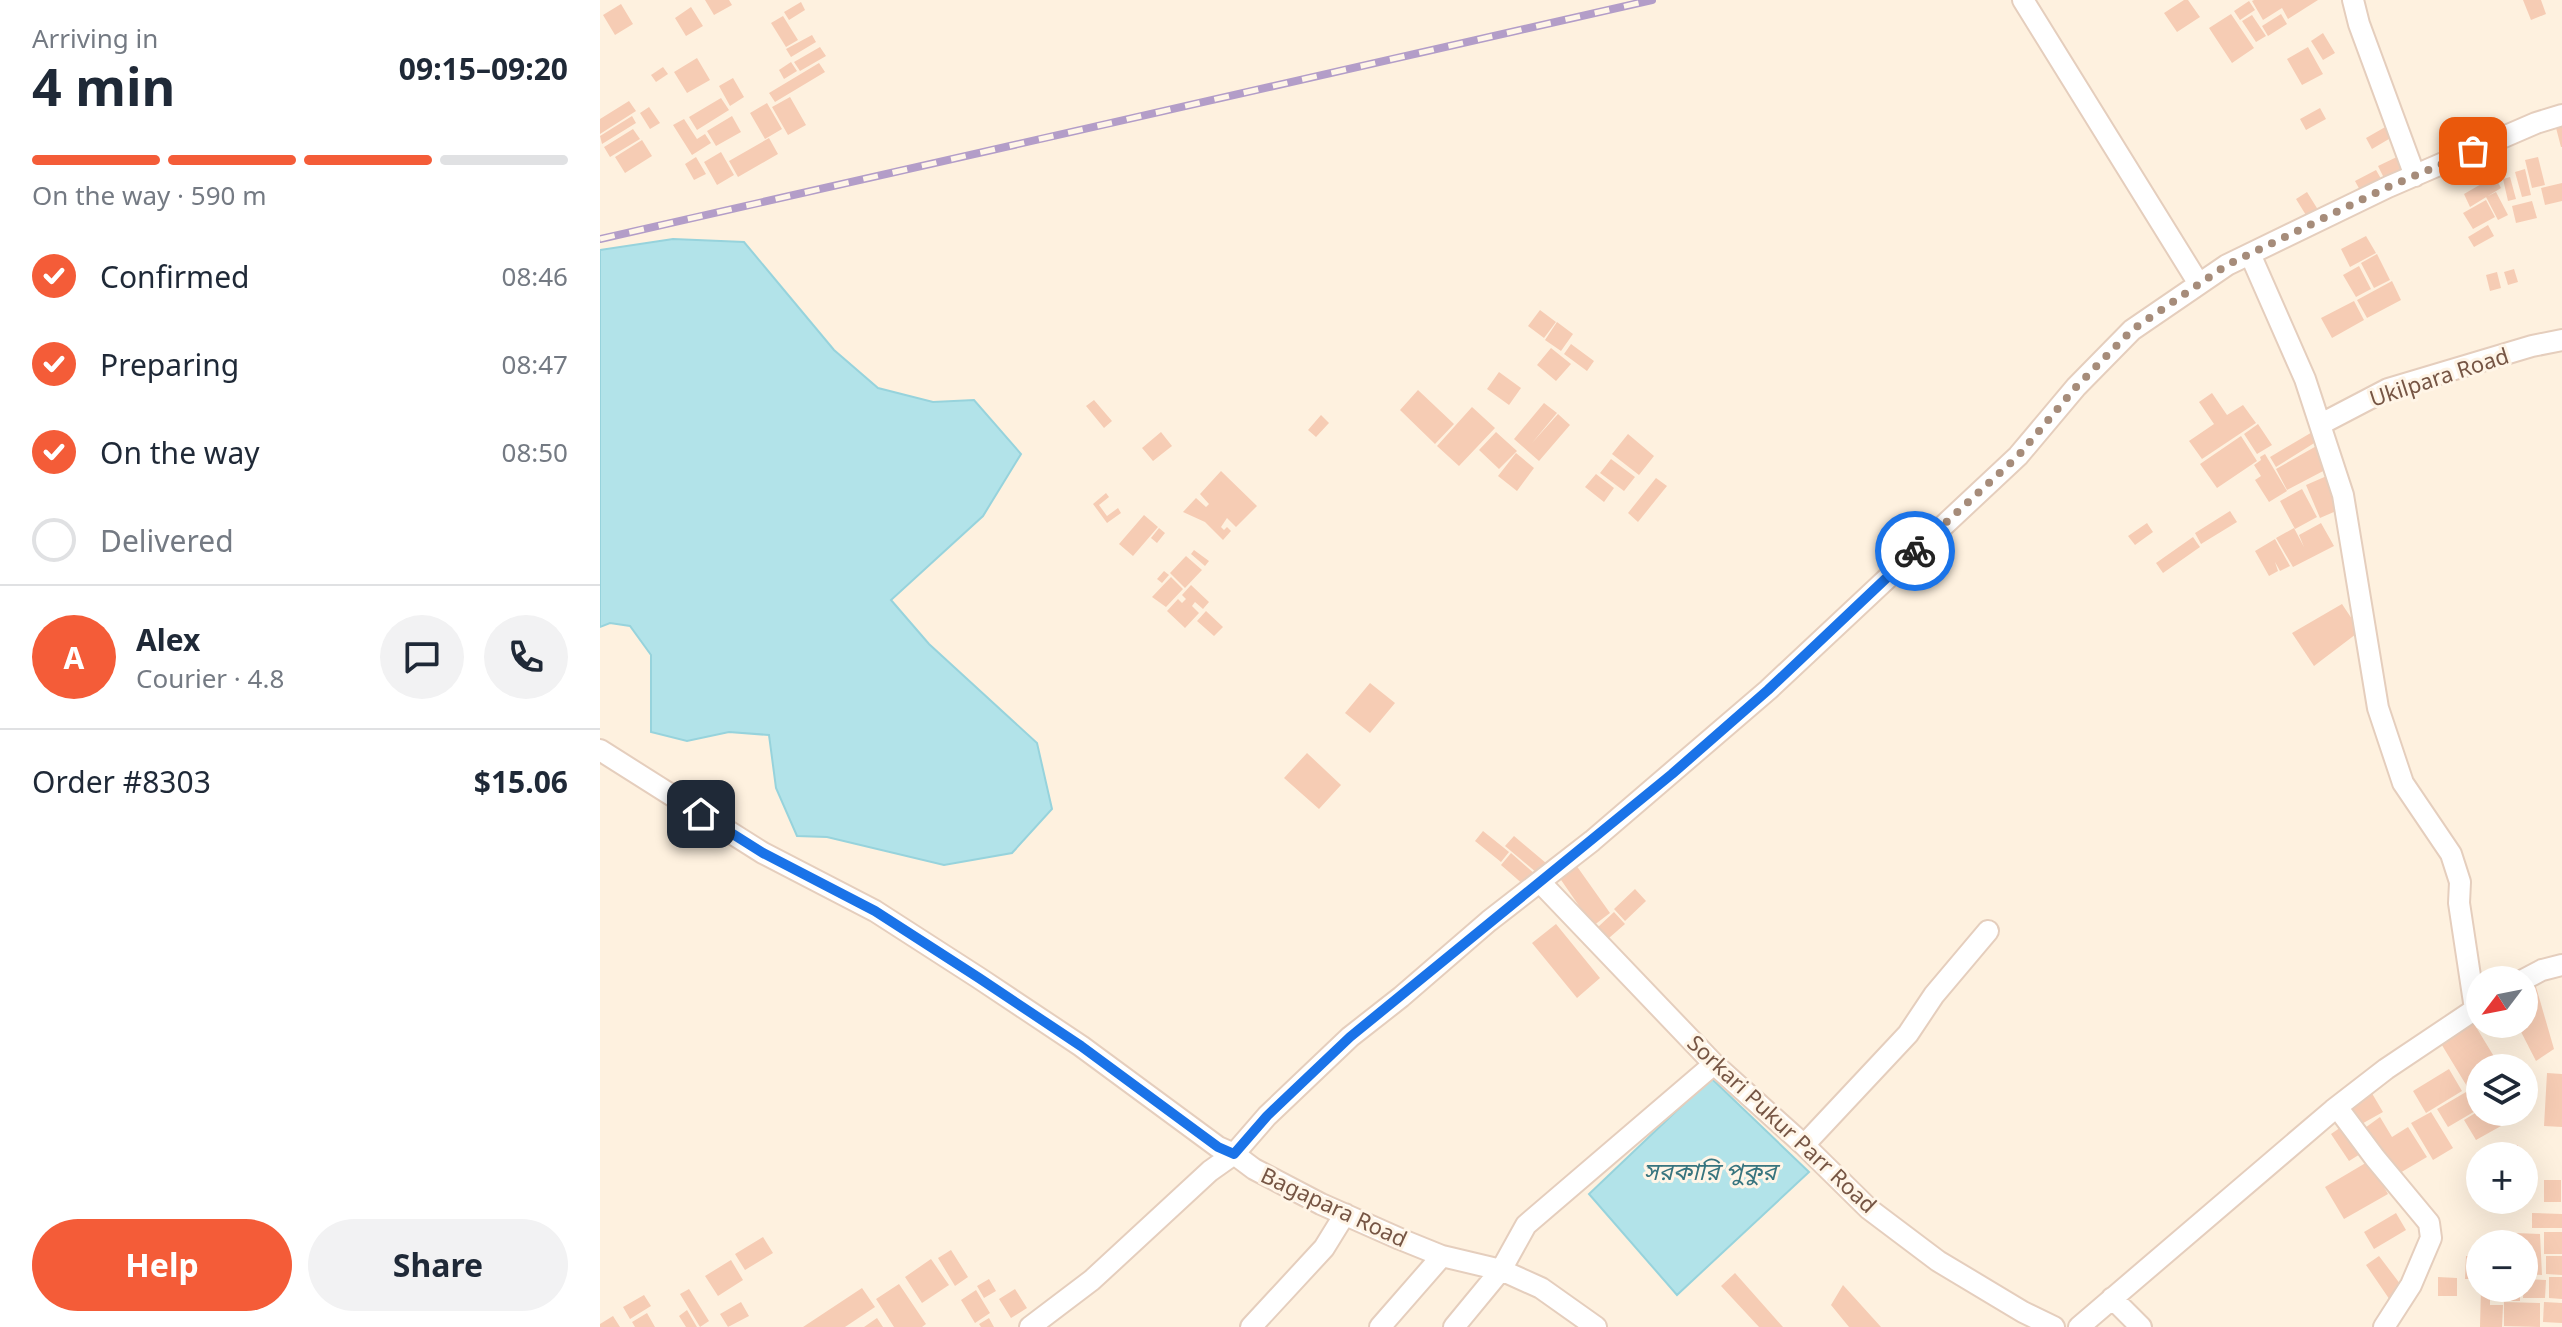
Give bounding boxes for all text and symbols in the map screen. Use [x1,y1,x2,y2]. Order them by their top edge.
text: Arriving in [32,20,158,56]
text: 09:15–09:20 [399,48,568,89]
text: 4 min [32,50,175,121]
pin [2439,117,2507,185]
icon: bag [2451,129,2495,173]
text: On the way · 590 m [32,177,266,213]
icon: check [32,254,76,298]
text: Confirmed [100,256,250,297]
text: 08:46 [502,258,568,294]
street label: Ukilpara Road [2365,339,2512,413]
icon: check [32,342,76,386]
text: Preparing [100,344,239,385]
text: 08:47 [502,346,568,382]
icon: check [32,430,76,474]
text: On the way [100,432,260,473]
text: 08:50 [502,434,568,470]
courier [1875,511,1955,591]
text: Delivered [100,520,234,561]
icon: bike [1893,529,1937,573]
button: chat [380,615,464,699]
button: phone [484,615,568,699]
text: Alex [136,619,200,660]
text: A [64,637,84,678]
text: Courier · 4.8 [136,660,284,696]
text: Order #8303 [32,761,211,802]
text: $15.06 [474,761,568,802]
pin [667,780,735,848]
icon: home [679,792,723,836]
north arrow [2466,966,2538,1038]
map controls [2466,966,2538,1302]
street label: Sorkari Pukur Parr Road [1682,1028,1884,1219]
button: layers [2466,1054,2538,1126]
button: + [2466,1142,2538,1214]
water label: সরকারি পুকুর [1644,1154,1781,1187]
street label: Bagapara Road [1256,1159,1412,1253]
button: Help [32,1219,292,1311]
button: Share [308,1219,568,1311]
button: − [2466,1230,2538,1302]

